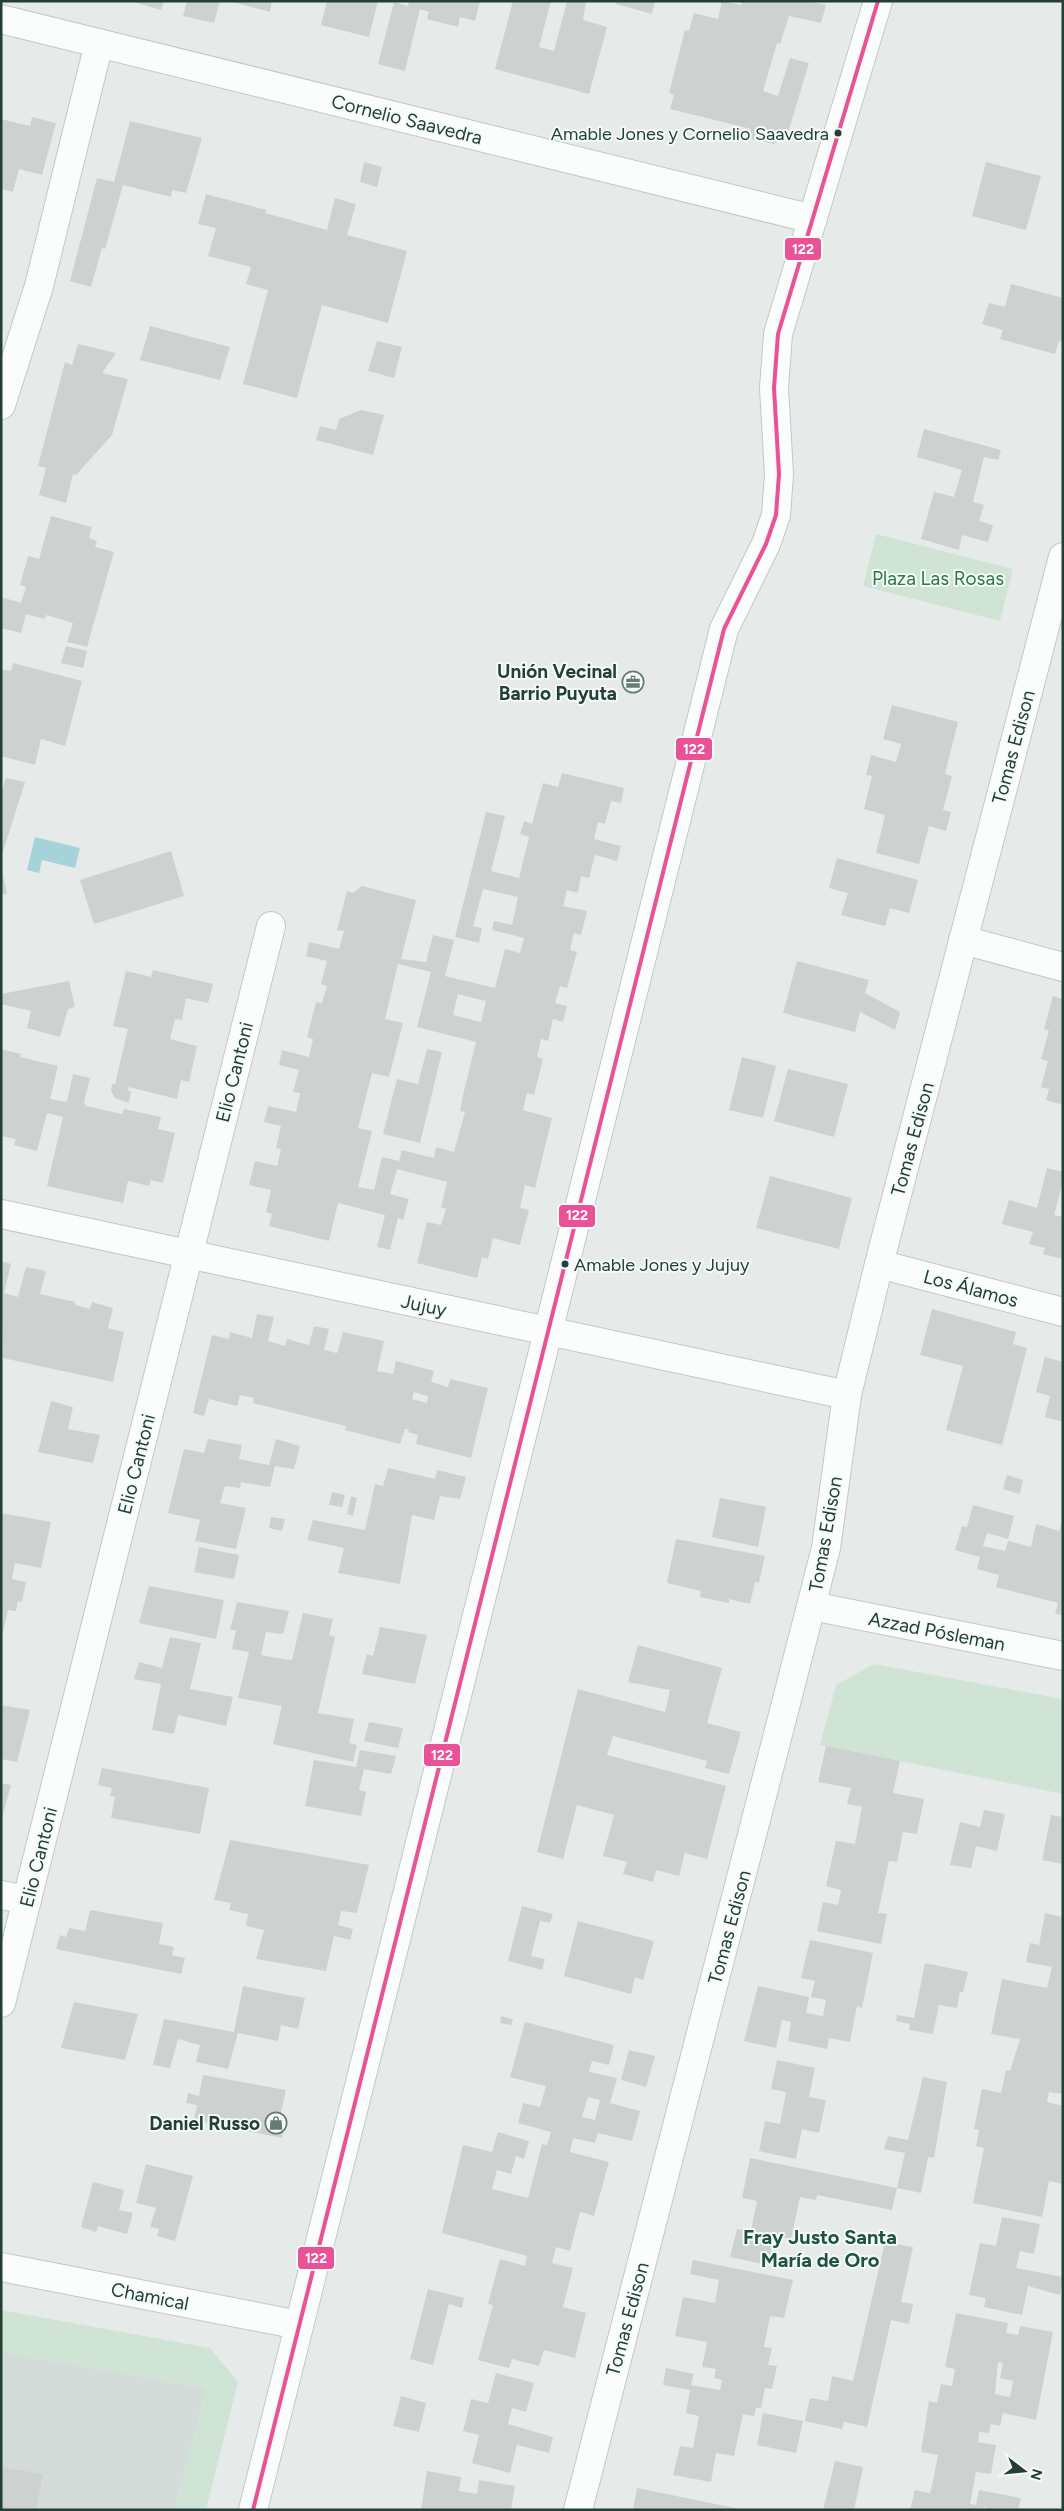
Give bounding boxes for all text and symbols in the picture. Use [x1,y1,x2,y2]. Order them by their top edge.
street label: Cornelio Saavedra [329,90,485,149]
place label: Amable Jones y Cornelio Saavedra [551,123,829,145]
marker: Amable Jones y Cornelio Saavedra [833,128,843,138]
line badge: 122 [784,237,822,261]
text: 122 [792,241,814,258]
park label: Plaza Las Rosas [872,567,1004,590]
place label: Unión Vecinal Barrio Puyuta [497,660,617,705]
office icon: Unión Vecinal Barrio Puyuta [621,670,645,694]
street label: Tomas Edison [987,688,1040,807]
line badge: 122 [675,737,713,761]
text: 122 [683,741,705,758]
street label: Elio Cantoni [211,1020,258,1125]
street label: Tomas Edison [886,1080,939,1199]
line badge: 122 [558,1204,596,1228]
text: 122 [566,1207,588,1224]
place label: Amable Jones y Jujuy [574,1254,750,1276]
marker: Amable Jones y Jujuy [560,1259,570,1269]
street label: Los Álamos [921,1265,1021,1312]
street label: Jujuy [399,1289,449,1322]
street label: Elio Cantoni [113,1412,160,1517]
street label: Tomas Edison [804,1474,847,1594]
street label: Azzad Pósleman [867,1607,1007,1656]
line badge: 122 [423,1743,461,1767]
text: 122 [431,1747,453,1764]
street label: Elio Cantoni [15,1805,62,1910]
street label: Tomas Edison [703,1868,756,1987]
shop icon: Daniel Russo [264,2111,288,2135]
place label: Daniel Russo [149,2112,260,2135]
district label: Fray Justo Santa María de Oro [743,2225,897,2272]
line badge: 122 [297,2246,335,2270]
text: 122 [305,2250,327,2267]
street label: Tomas Edison [601,2260,654,2379]
street label: Chamical [109,2278,191,2315]
north arrow [999,2446,1049,2496]
text: N [1026,2467,1046,2482]

